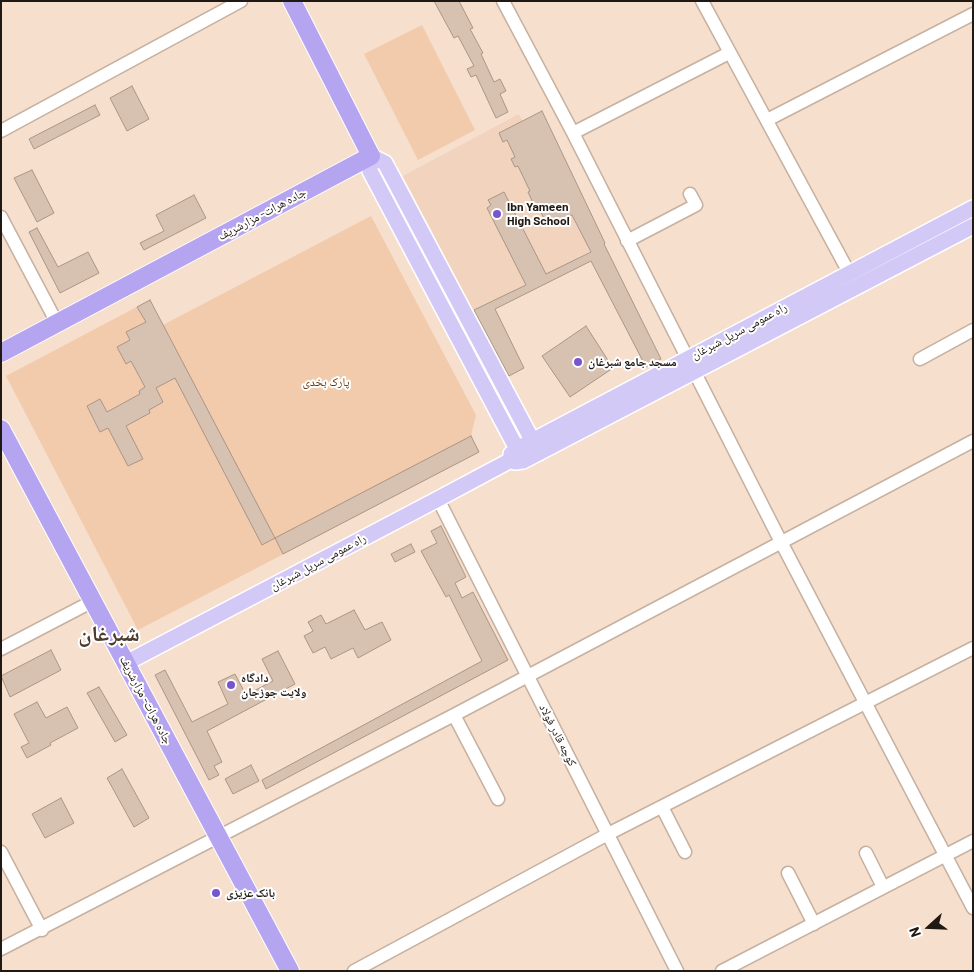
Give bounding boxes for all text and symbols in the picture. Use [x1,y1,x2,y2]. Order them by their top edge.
street label: جاده هرات- مزارشریف [216,185,308,243]
place label: Ibn Yameen High School [507,200,570,228]
marker: Ibn Yameen High School [491,208,503,220]
street label: راه عمومی سرپل شبرغان [689,300,789,362]
place label: مسجد جامع شبرغان [588,355,677,369]
marker: مسجد جامع شبرغان [572,356,584,368]
park label: پارک بخدی [302,375,350,389]
street label: راه عمومی سرپل شبرغان [268,531,368,593]
district label: شبرغان [78,621,140,647]
street label: جاده هرات- مزارشریف [117,654,175,746]
place label: دادگاه ولایت جوزجان [241,671,306,699]
marker: دادگاه ولایت جوزجان [225,679,237,691]
street label: کوچه قادر فولاد [536,701,580,769]
place label: بانک عزیزی [226,886,275,900]
marker: بانک عزیزی [210,887,222,899]
north arrow [904,902,954,952]
text: N [905,925,924,940]

